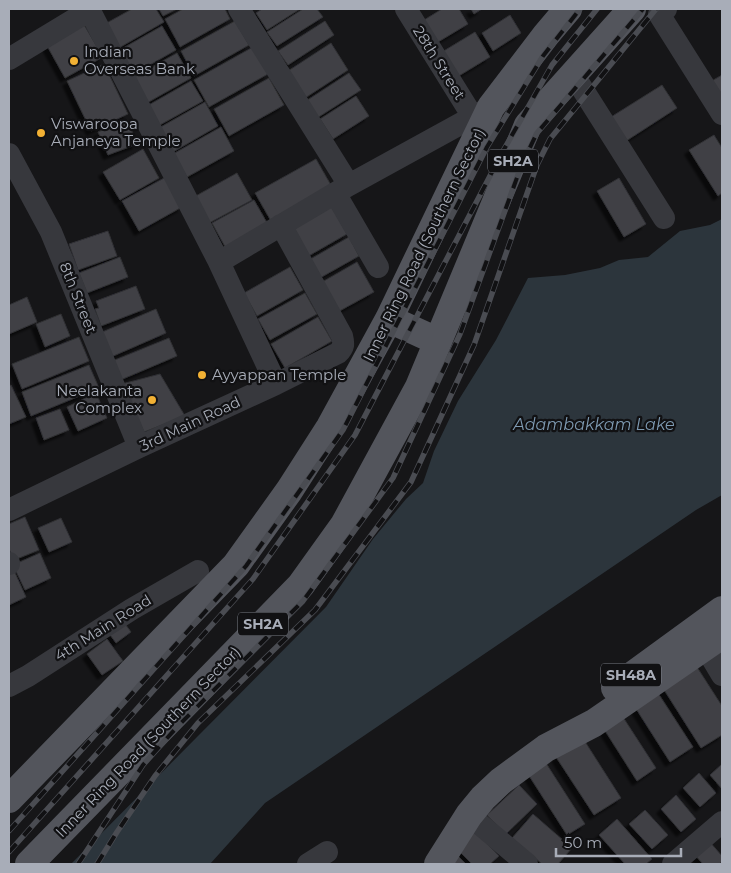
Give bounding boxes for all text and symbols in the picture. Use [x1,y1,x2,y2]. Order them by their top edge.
street label: 28th Street [409,22,470,103]
place label: Indian Overseas Bank [84,42,195,78]
marker: Indian Overseas Bank [68,55,80,67]
place label: Viswaroopa Anjaneya Temple [51,114,181,150]
street label: Inner Ring Road (Southern Sector) [358,125,489,365]
marker: Viswaroopa Anjaneya Temple [35,127,47,139]
road number: SH2A [488,150,538,172]
street label: 8th Street [56,259,101,336]
place label: Ayyappan Temple [212,365,346,384]
marker: Ayyappan Temple [196,369,208,381]
place label: Neelakanta Complex [56,381,142,417]
street label: 3rd Main Road [136,392,243,455]
marker: Neelakanta Complex [146,394,158,406]
water label: Adambakkam Lake [512,415,675,434]
street label: 4th Main Road [51,590,155,665]
road number: SH2A [238,612,288,636]
street label: Inner Ring Road (Southern Sector) [51,642,244,841]
road number: SH48A [601,664,661,686]
scale bar [556,826,681,858]
text: 50 m [564,833,602,852]

